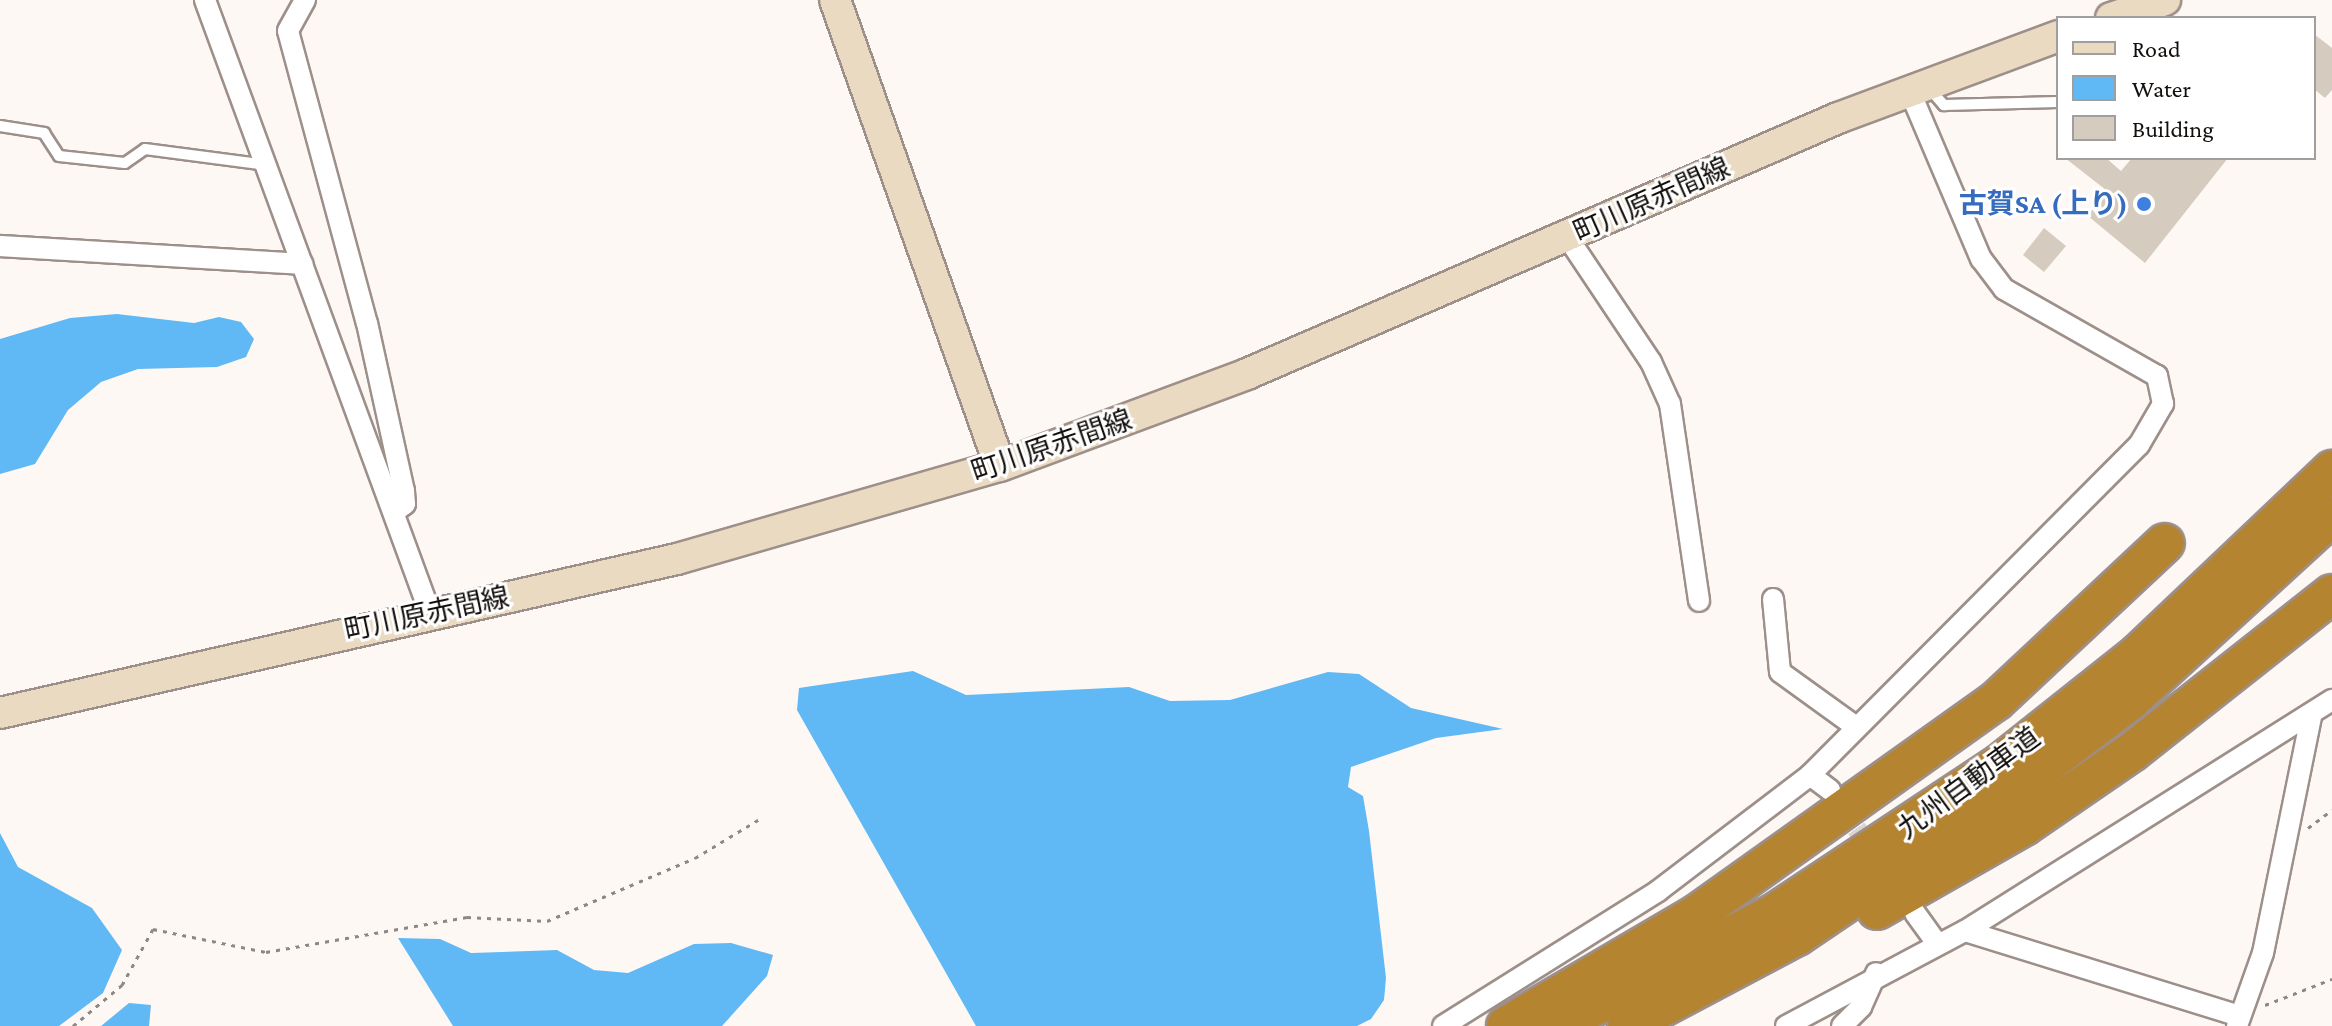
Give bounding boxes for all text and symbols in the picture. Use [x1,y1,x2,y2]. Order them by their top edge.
legend [2056,16,2316,160]
text: Road [2132,35,2181,62]
text: Water [2132,75,2191,102]
text: Building [2132,115,2214,142]
street label: 町川原赤間線 [1568,150,1736,250]
place label: 古賀SA (上り) [1959,187,2128,221]
marker: 古賀SA (上り) [2135,195,2153,213]
street label: 町川原赤間線 [967,403,1137,489]
street label: 町川原赤間線 [341,580,513,648]
street label: 九州自動車道 [1891,720,2047,846]

